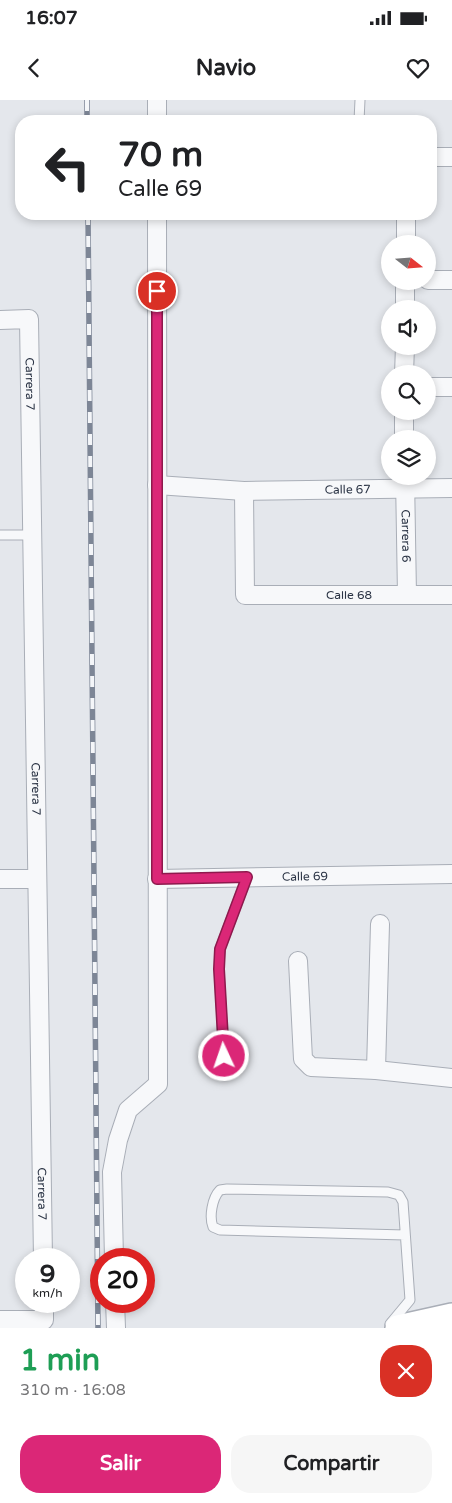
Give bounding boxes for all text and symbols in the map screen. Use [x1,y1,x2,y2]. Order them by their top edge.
text: 16:07 [25,7,78,29]
icon: back [20,54,48,82]
icon: heart [404,54,432,82]
text: Navio [196,55,256,81]
text: 70 m [118,134,203,176]
icon: left [35,135,100,200]
text: Calle 69 [118,176,202,202]
north arrow [381,235,436,290]
map controls [381,235,436,485]
pin [136,270,178,312]
icon: arrive [143,277,171,305]
button: sound [381,300,436,355]
street label: Carrera 7 [23,357,37,411]
button: search [381,365,436,420]
button: layers [381,430,436,485]
street label: Calle 67 [325,482,371,497]
street label: Carrera 6 [399,509,413,563]
street label: Calle 68 [326,588,372,602]
street label: Carrera 7 [29,762,43,816]
street label: Calle 69 [282,869,328,884]
position arrow [197,1029,249,1081]
street label: Carrera 7 [35,1167,49,1220]
speed limit sign: 20 [90,1248,155,1313]
text: 9 [40,1259,55,1289]
text: km/h [32,1286,63,1300]
text: 1 min [20,1342,100,1379]
button: close [380,1345,432,1397]
text: 310 m · 16:08 [20,1380,126,1400]
button: Salir [20,1435,221,1493]
button: Compartir [231,1435,432,1493]

